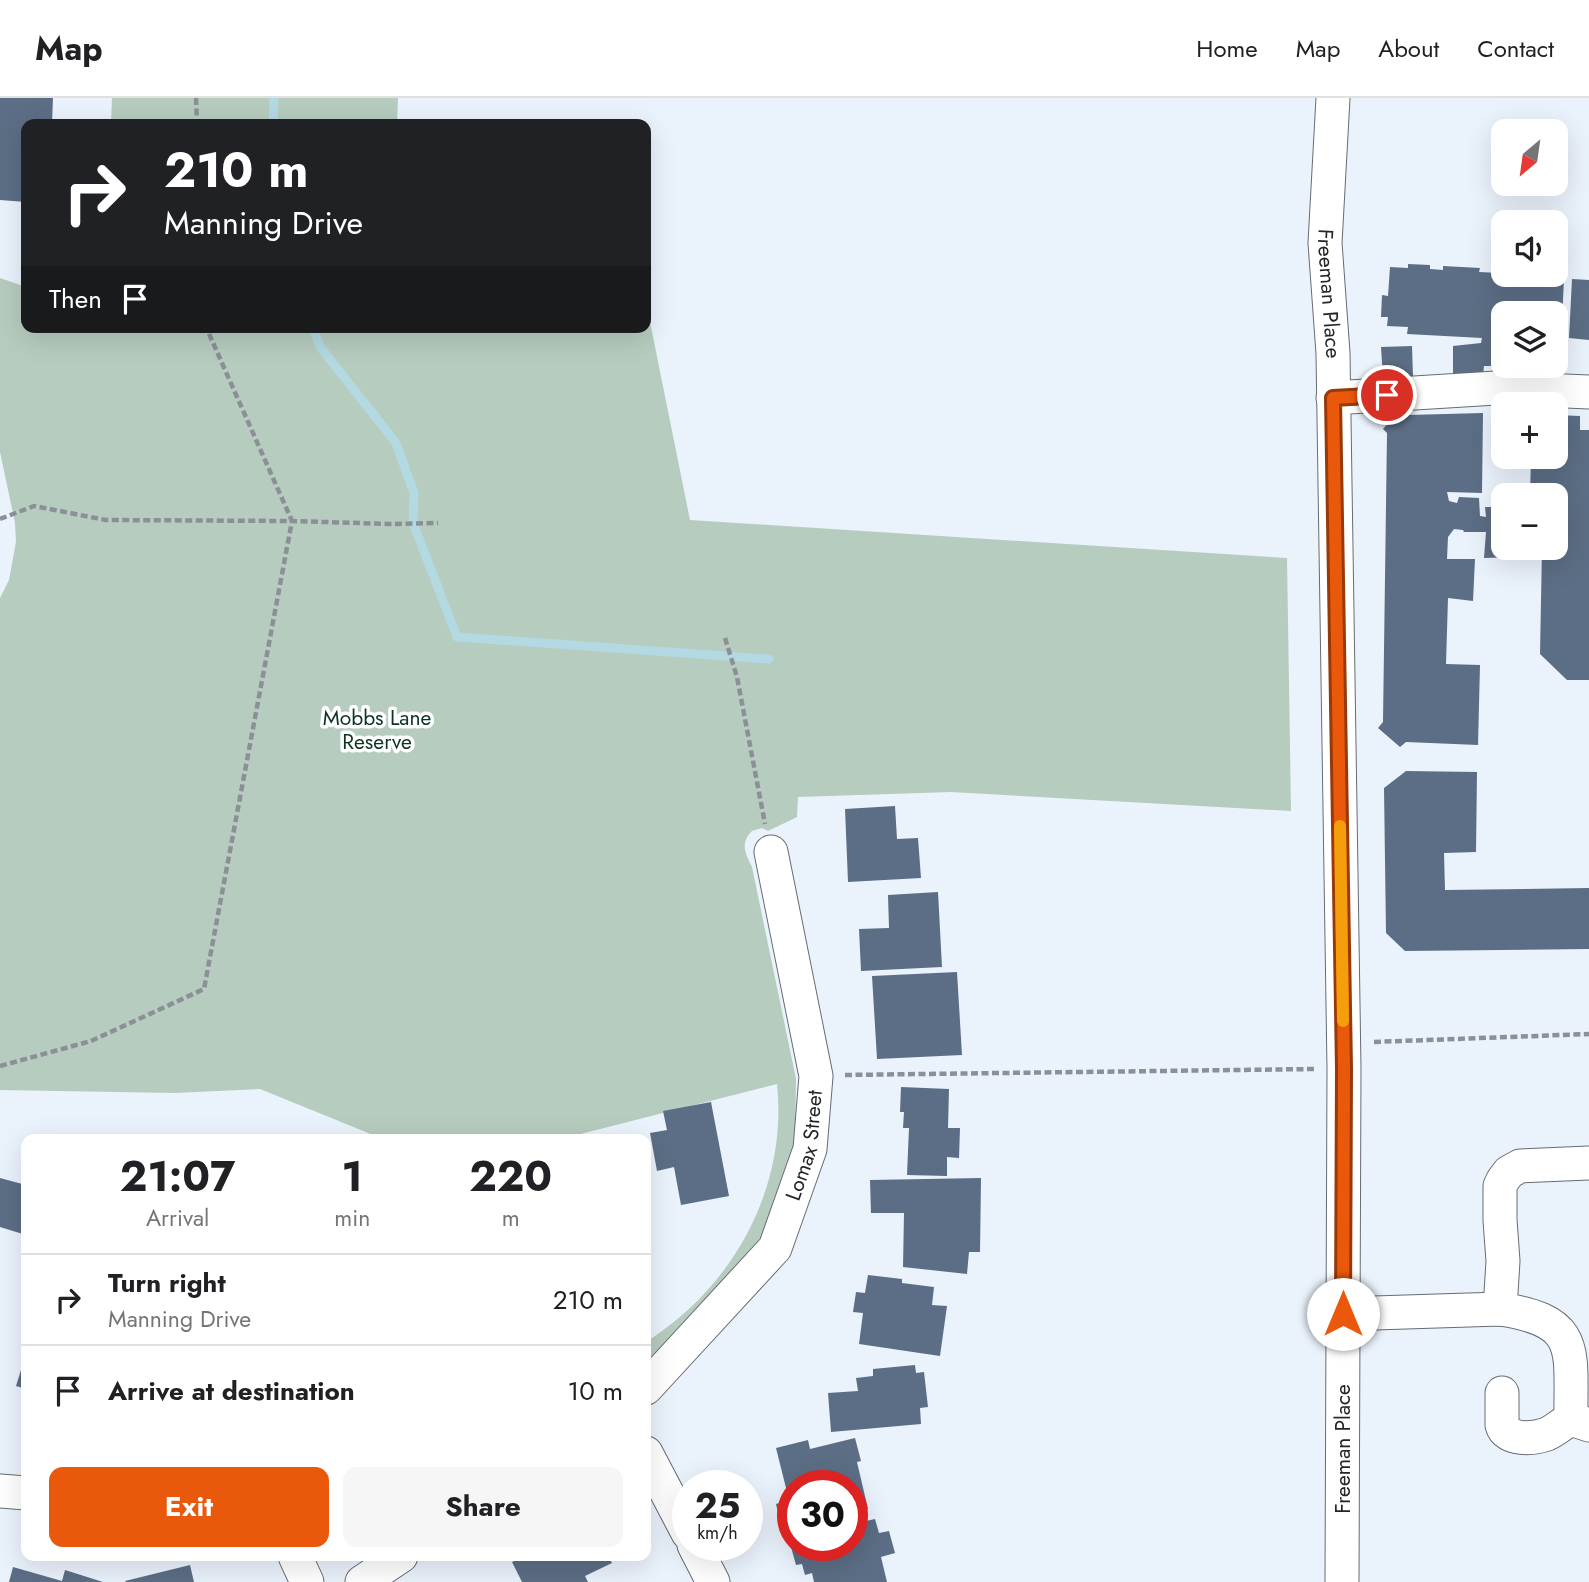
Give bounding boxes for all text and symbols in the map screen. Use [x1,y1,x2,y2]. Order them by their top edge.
text: Map [35,25,103,72]
text: Home [1196,31,1258,66]
text: Map [1296,31,1340,66]
text: About [1378,31,1439,66]
text: Contact [1477,31,1554,66]
north arrow [1491,119,1568,196]
map controls [1491,119,1568,560]
text: 210 m [164,135,308,205]
icon: right [49,147,140,238]
text: Manning Drive [164,200,363,246]
button: sound [1491,210,1568,287]
street label: Freeman Place [1310,228,1348,360]
text: Then [49,280,102,318]
icon: arrive [116,280,154,318]
button: layers [1491,301,1568,378]
pin [1357,365,1417,425]
icon: arrive [1368,376,1406,414]
button: + [1491,392,1568,469]
button: − [1491,483,1568,560]
park label: Mobbs Lane Reserve [323,703,431,757]
street label: Lomax Street [778,1089,830,1205]
text: 21:07 [120,1146,235,1207]
text: 1 [342,1146,363,1207]
text: 220 [469,1146,552,1207]
text: Arrival [146,1201,209,1235]
text: min [334,1201,370,1235]
text: m [502,1201,520,1235]
text: Turn right [108,1264,226,1302]
position arrow [1306,1277,1380,1351]
icon: right [49,1281,87,1319]
text: 210 m [553,1281,623,1319]
text: Manning Drive [108,1302,251,1336]
icon: arrive [49,1372,87,1410]
text: Arrive at destination [108,1372,355,1410]
text: 10 m [568,1372,623,1410]
street label: Freeman Place [1328,1384,1358,1514]
button: Exit [49,1467,329,1547]
button: Share [343,1467,623,1547]
speed limit sign: 30 [777,1470,868,1561]
text: 25 [695,1481,740,1531]
text: km/h [697,1520,738,1546]

